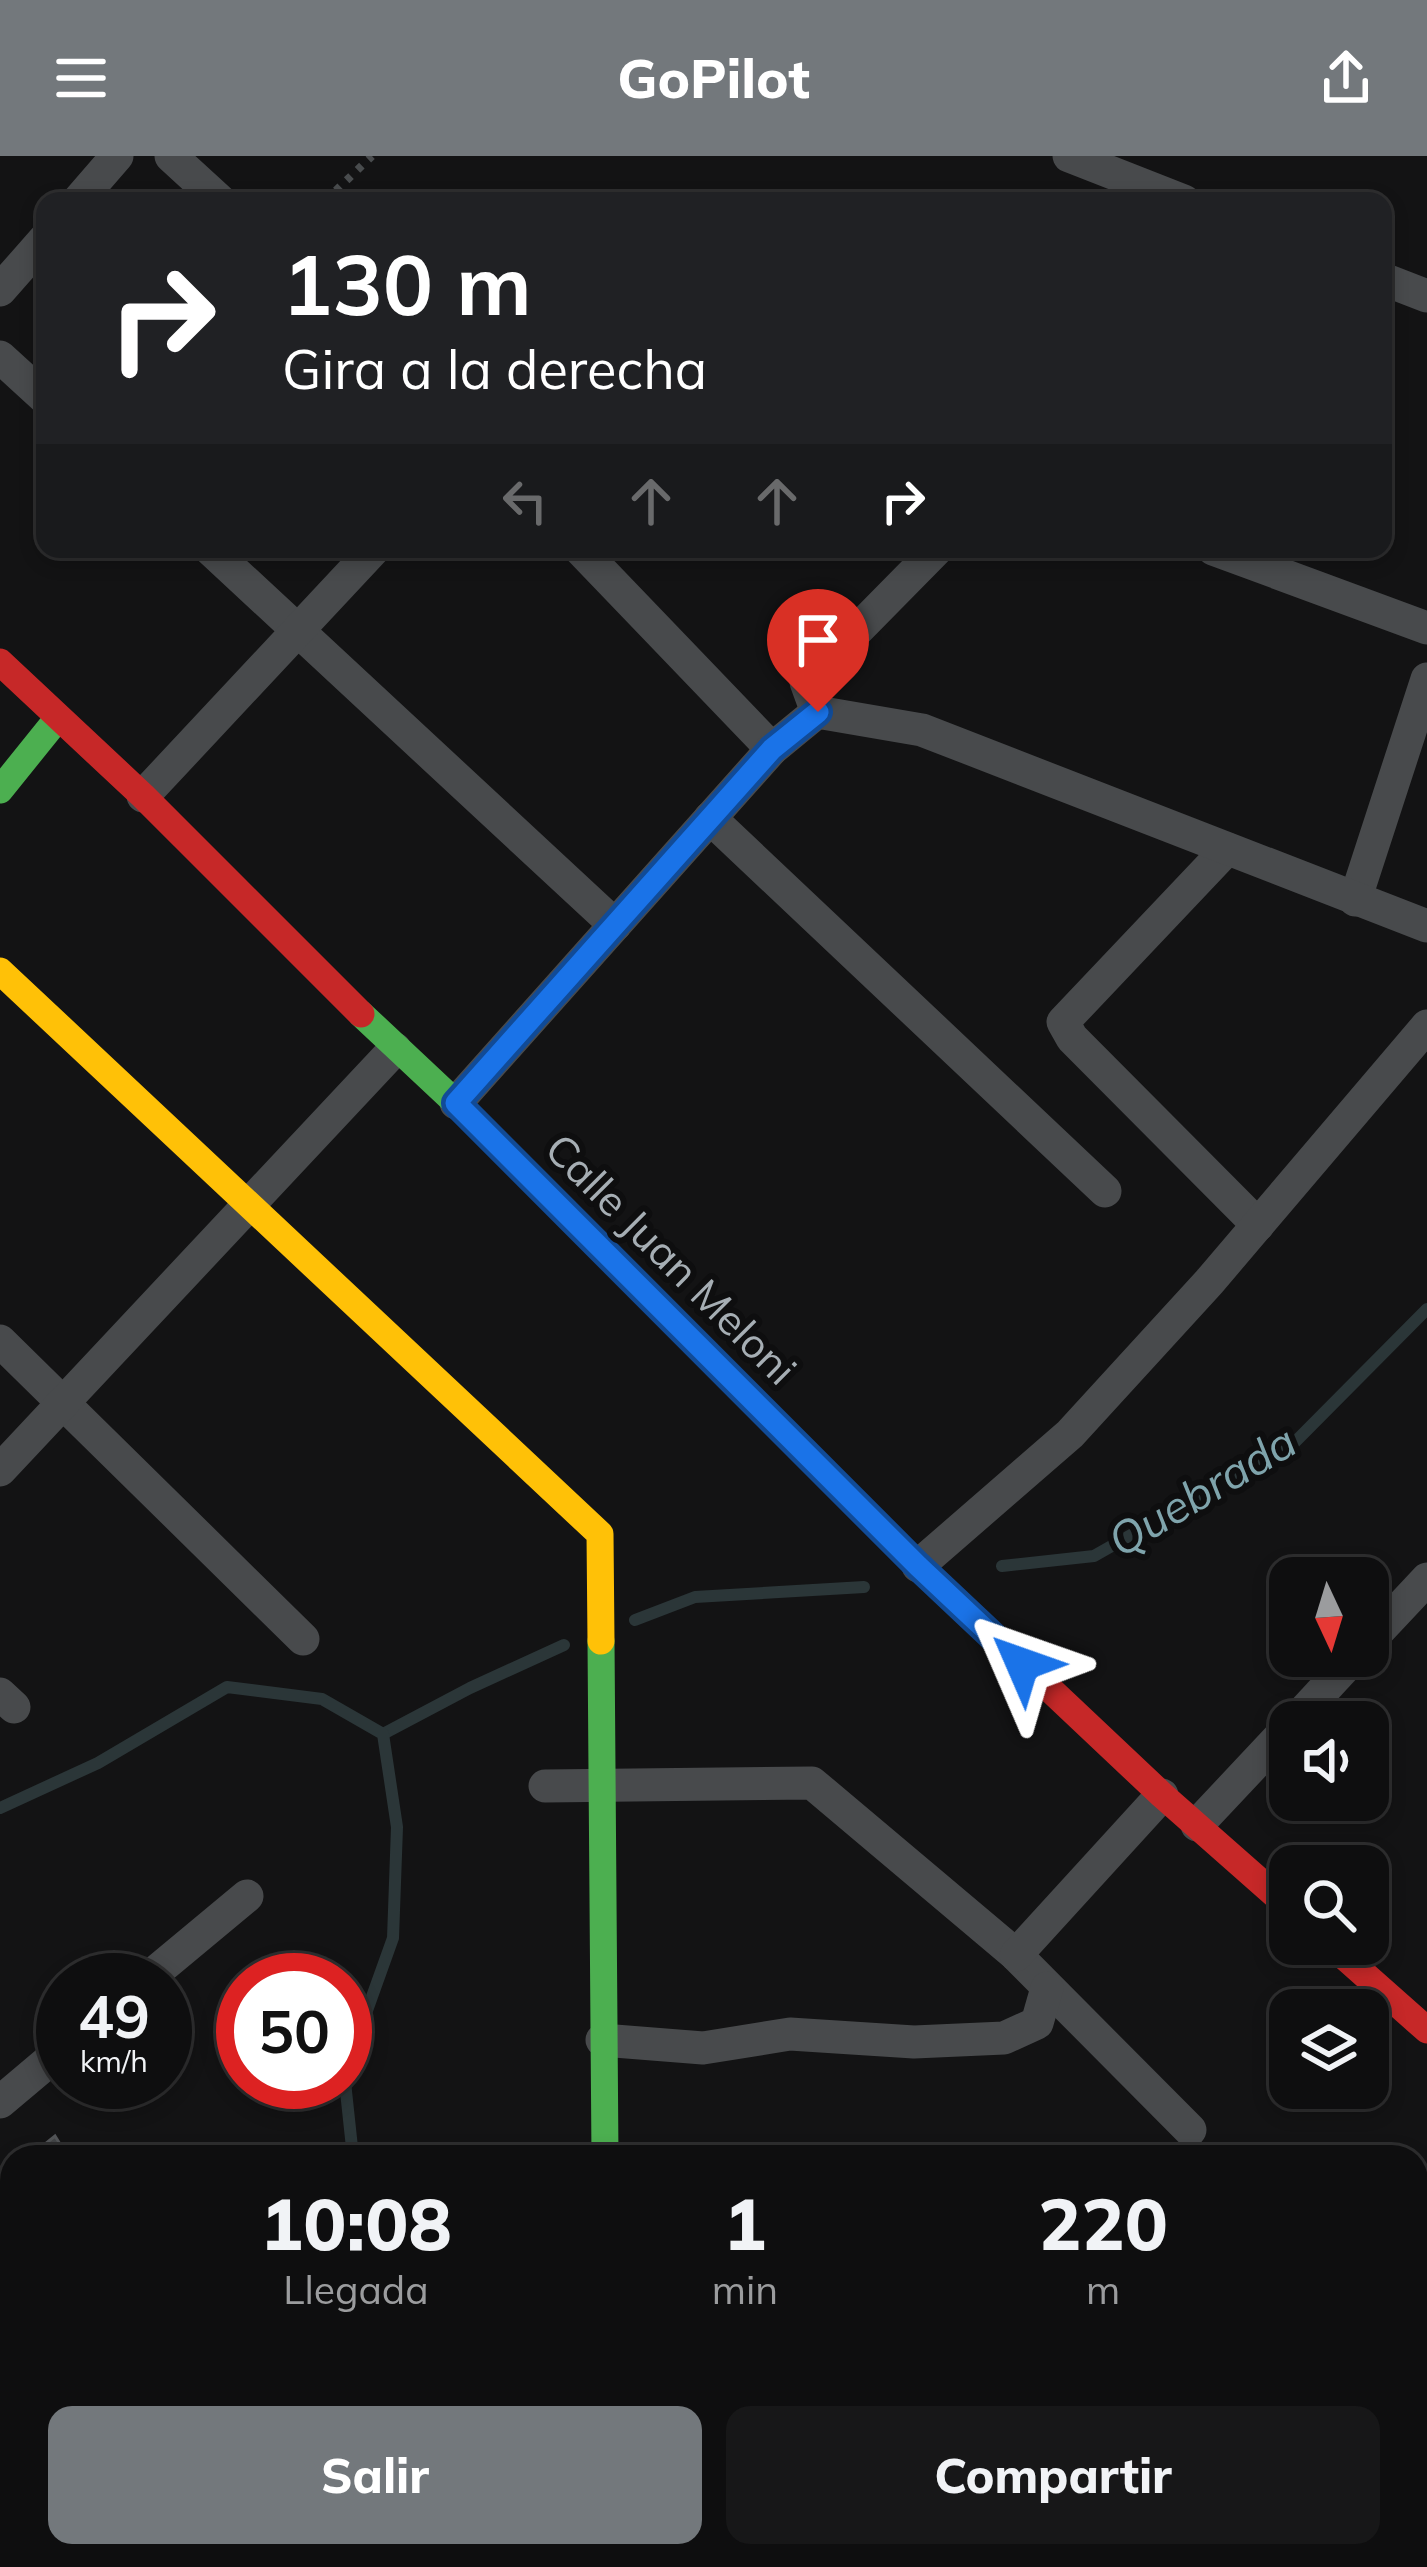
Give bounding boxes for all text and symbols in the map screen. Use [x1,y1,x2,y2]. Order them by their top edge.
text: GoPilot [617,44,810,112]
icon: menu [48,45,114,111]
icon: share [1313,45,1379,111]
text: 130 m [282,231,532,336]
icon: right [84,240,240,396]
text: Gira a la derecha [282,335,707,403]
icon: left [492,468,558,534]
icon: ahead [618,468,684,534]
icon: ahead [744,468,810,534]
icon: right [870,468,936,534]
pin [767,589,869,712]
icon: arrive [785,607,851,673]
street label: Calle Juan Meloni [535,1122,808,1395]
water label: Quebrada [1097,1412,1306,1568]
north arrow [1269,1557,1389,1677]
map controls [1269,1557,1389,2109]
position arrow [959,1601,1085,1727]
button: sound [1269,1701,1389,1821]
button: search [1269,1845,1389,1965]
speed limit sign: 50 [216,1953,372,2109]
text: 49 [78,1978,150,2053]
button: layers [1269,1989,1389,2109]
text: km/h [80,2042,148,2080]
text: 10:08 [260,2178,452,2268]
text: 1 [723,2178,767,2268]
text: 220 [1038,2178,1168,2268]
text: Llegada [283,2265,429,2314]
text: min [712,2265,778,2314]
text: m [1086,2265,1120,2314]
button: Salir [48,2406,702,2544]
button: Compartir [726,2406,1380,2544]

